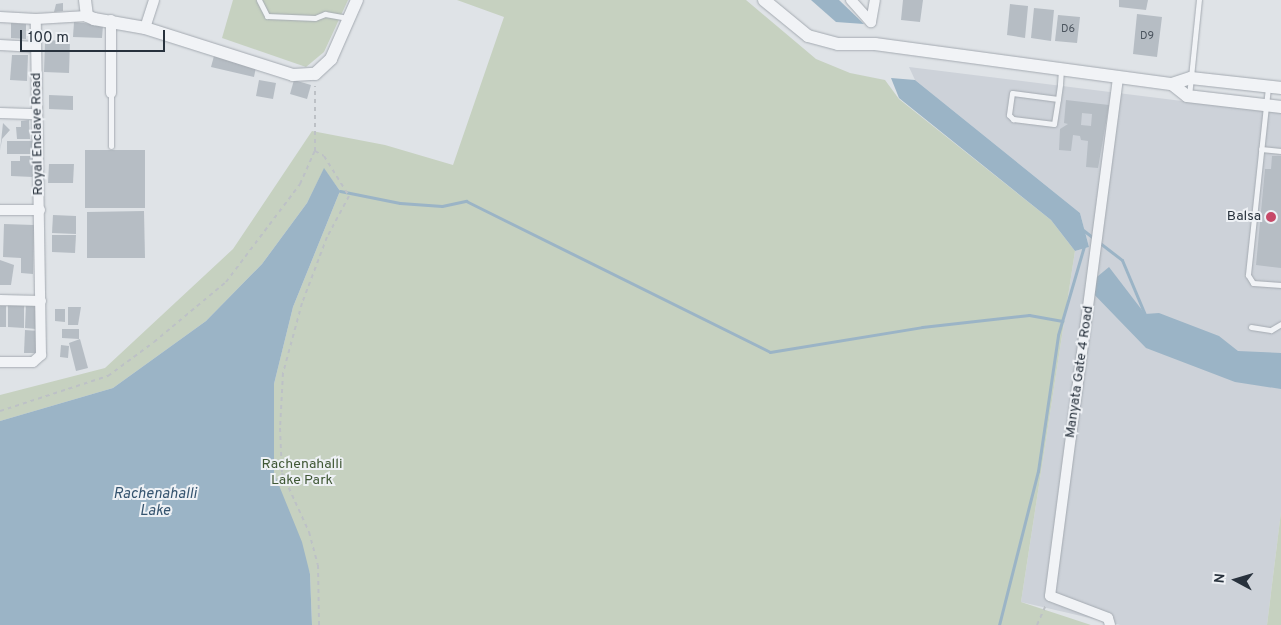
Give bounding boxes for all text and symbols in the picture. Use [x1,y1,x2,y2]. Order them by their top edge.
scale bar [22,20,168,52]
house number: D6 [1061,22,1075,36]
text: 100 m [28,29,69,48]
house number: D9 [1140,29,1154,43]
street label: Royal Enclave Road [29,72,47,196]
place label: Balsa [1227,209,1261,225]
marker: Balsa [1265,211,1277,223]
street label: Manyata Gate 4 Road [1062,305,1098,439]
park label: Rachenahalli Lake Park [261,457,343,490]
water label: Rachenahalli Lake [113,485,197,520]
north arrow [1211,555,1261,605]
text: N [1212,572,1230,584]

